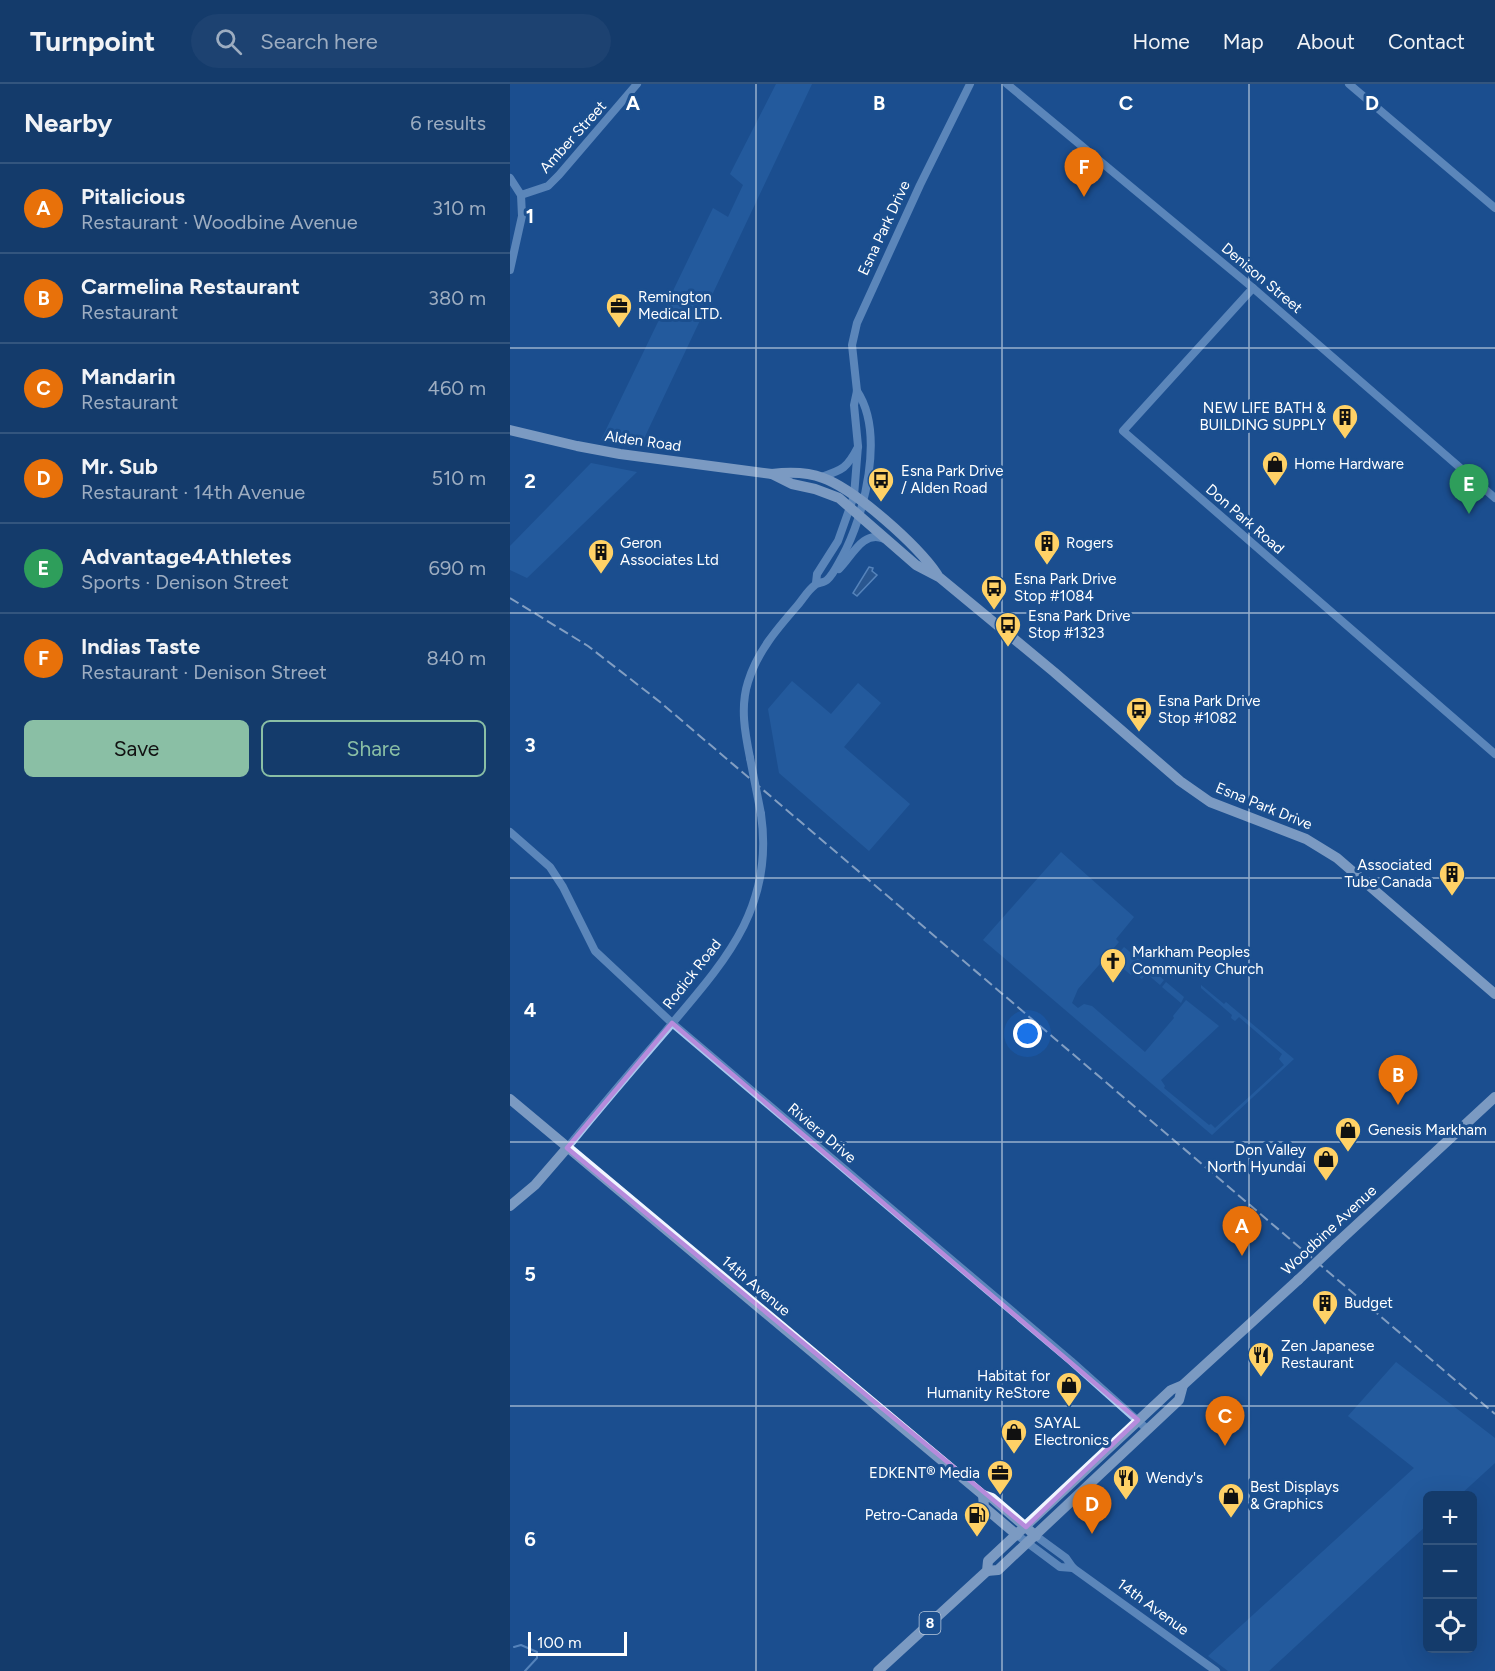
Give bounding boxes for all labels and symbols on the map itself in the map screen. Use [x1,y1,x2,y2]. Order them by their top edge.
text: A [626,91,641,115]
text: B [873,91,885,115]
text: C [1119,91,1133,115]
text: D [1365,91,1379,115]
street label: Amber Street [536,97,610,177]
pin: F [1064,147,1104,197]
street label: Esna Park Drive [854,178,914,278]
text: 1 [526,204,534,228]
street label: Denison Street [1218,239,1306,317]
place label: Remington Medical LTD. [638,288,722,323]
office icon: Remington Medical LTD. [604,291,634,329]
place label: NEW LIFE BATH & BUILDING SUPPLY [1199,399,1326,434]
building icon: NEW LIFE BATH & BUILDING SUPPLY [1330,402,1360,440]
street label: Alden Road [604,427,682,455]
shop icon: Home Hardware [1260,449,1290,487]
place label: Home Hardware [1294,455,1404,473]
place label: Esna Park Drive / Alden Road [901,462,1004,497]
pin: E [1450,464,1488,514]
bus stop icon: Esna Park Drive / Alden Road [866,465,896,503]
text: 2 [524,469,536,493]
street label: Don Park Road [1202,480,1288,558]
building icon: Rogers [1032,528,1062,566]
place label: Geron Associates Ltd [620,534,719,569]
place label: Rogers [1066,534,1113,552]
building icon: Geron Associates Ltd [586,537,616,575]
place label: Esna Park Drive Stop #1084 [1014,570,1117,605]
bus stop icon: Esna Park Drive Stop #1084 [979,573,1009,611]
place label: Esna Park Drive Stop #1323 [1028,607,1131,642]
bus stop icon: Esna Park Drive Stop #1323 [993,610,1023,648]
place label: Esna Park Drive Stop #1082 [1158,692,1261,727]
bus stop icon: Esna Park Drive Stop #1082 [1124,695,1154,733]
text: 3 [524,733,536,757]
street label: Esna Park Drive [1213,778,1315,834]
place label: Associated Tube Canada [1344,856,1432,891]
building icon: Associated Tube Canada [1437,859,1467,897]
street label: Rodick Road [659,935,725,1013]
place label: Markham Peoples Community Church [1132,943,1264,978]
church icon: Markham Peoples Community Church [1098,946,1128,984]
text: 4 [524,998,537,1022]
your location [1013,1019,1042,1048]
pin: B [1378,1056,1418,1105]
street label: Riviera Drive [784,1099,860,1167]
shop icon: Genesis Markham [1333,1115,1363,1153]
place label: Genesis Markham [1368,1121,1487,1139]
place label: Don Valley North Hyundai [1207,1141,1306,1176]
shop icon: Don Valley North Hyundai [1311,1144,1341,1182]
street label: Woodbine Avenue [1278,1181,1380,1279]
pin: A [1222,1206,1262,1256]
street label: 14th Avenue [718,1252,794,1320]
text: 5 [524,1262,536,1286]
building icon: Budget [1310,1288,1340,1326]
place label: Budget [1344,1294,1393,1312]
place label: Zen Japanese Restaurant [1281,1337,1375,1372]
restaurant icon: Zen Japanese Restaurant [1246,1340,1276,1378]
place label: Habitat for Humanity ReStore [926,1367,1050,1402]
shop icon: Habitat for Humanity ReStore [1054,1370,1084,1408]
pin: C [1206,1396,1244,1446]
place label: SAYAL Electronics [1034,1414,1109,1449]
shop icon: SAYAL Electronics [999,1417,1029,1455]
office icon: EDKENT® Media [985,1458,1015,1496]
restaurant icon: Wendy's [1111,1463,1141,1501]
place label: EDKENT® Media [869,1464,980,1482]
place label: Wendy's [1146,1469,1203,1487]
place label: Best Displays & Graphics [1250,1478,1339,1513]
shop icon: Best Displays & Graphics [1216,1481,1246,1519]
pin: D [1072,1484,1112,1534]
fuel station icon: Petro-Canada [962,1500,992,1538]
place label: Petro-Canada [865,1506,958,1524]
text: 6 [524,1527,536,1551]
street label: 14th Avenue [1114,1575,1192,1639]
road number: 8 [920,1612,940,1634]
scale bar [528,1629,627,1656]

